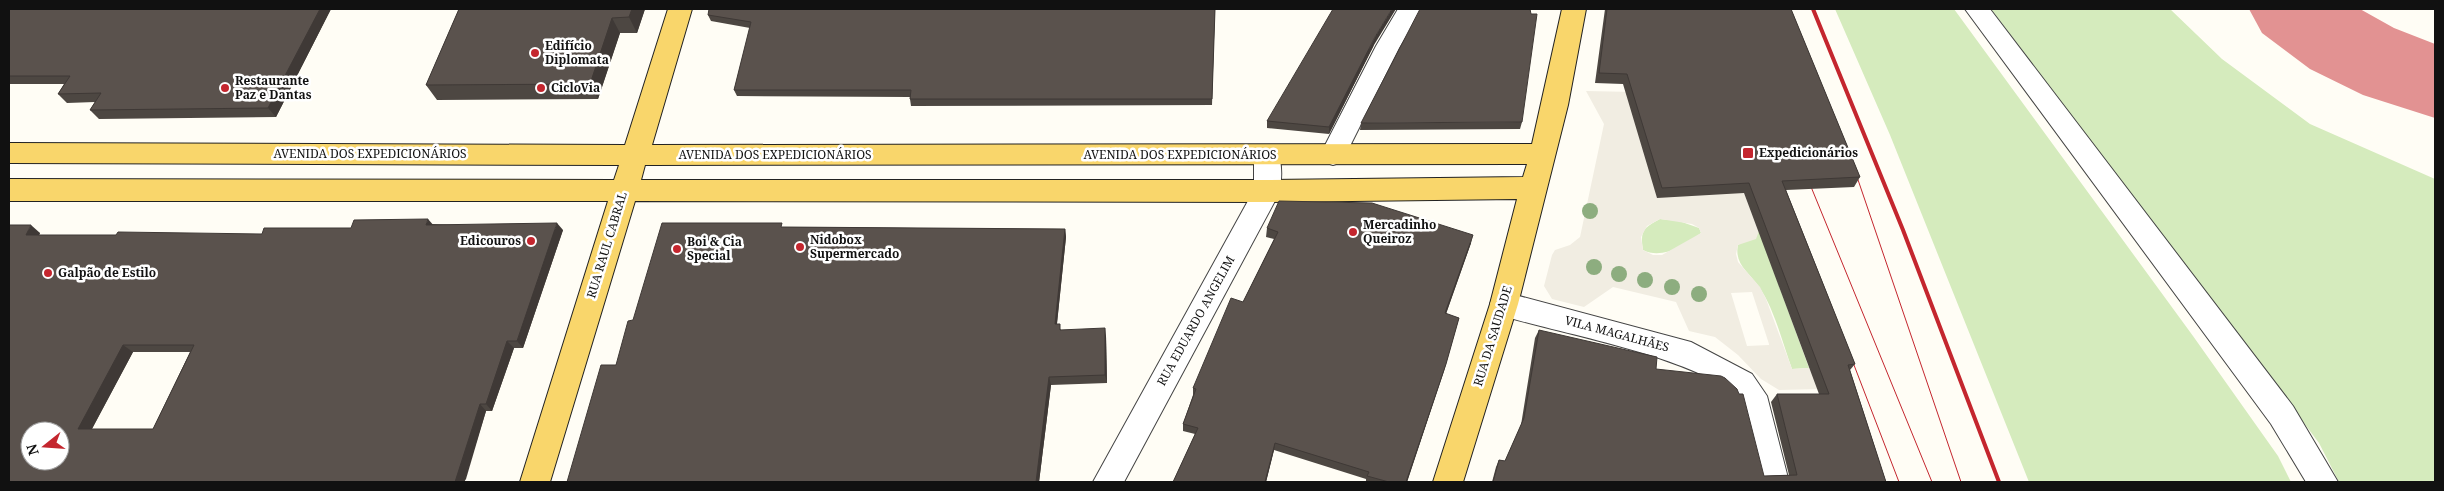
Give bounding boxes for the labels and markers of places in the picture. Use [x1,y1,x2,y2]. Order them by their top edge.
place label: Edifício Diplomata [545,37,609,68]
marker: Edifício Diplomata [529,47,541,59]
place label: Restaurante Paz e Dantas [235,72,312,103]
place label: CicloVia [551,79,600,96]
marker: Restaurante Paz e Dantas [219,82,231,94]
marker: CicloVia [535,82,547,94]
place label: Expedicionários [1759,144,1858,161]
marker: Expedicionários [1741,146,1755,160]
place label: Mercadinho Queiroz [1363,216,1436,247]
marker: Mercadinho Queiroz [1347,226,1359,238]
place label: Nidobox Supermercado [810,231,900,262]
place label: Edicouros [460,232,521,249]
place label: Boi & Cia Special [687,233,742,264]
marker: Edicouros [525,235,537,247]
marker: Nidobox Supermercado [794,241,806,253]
marker: Boi & Cia Special [671,243,683,255]
place label: Galpão de Estilo [58,264,156,281]
marker: Galpão de Estilo [42,267,54,279]

